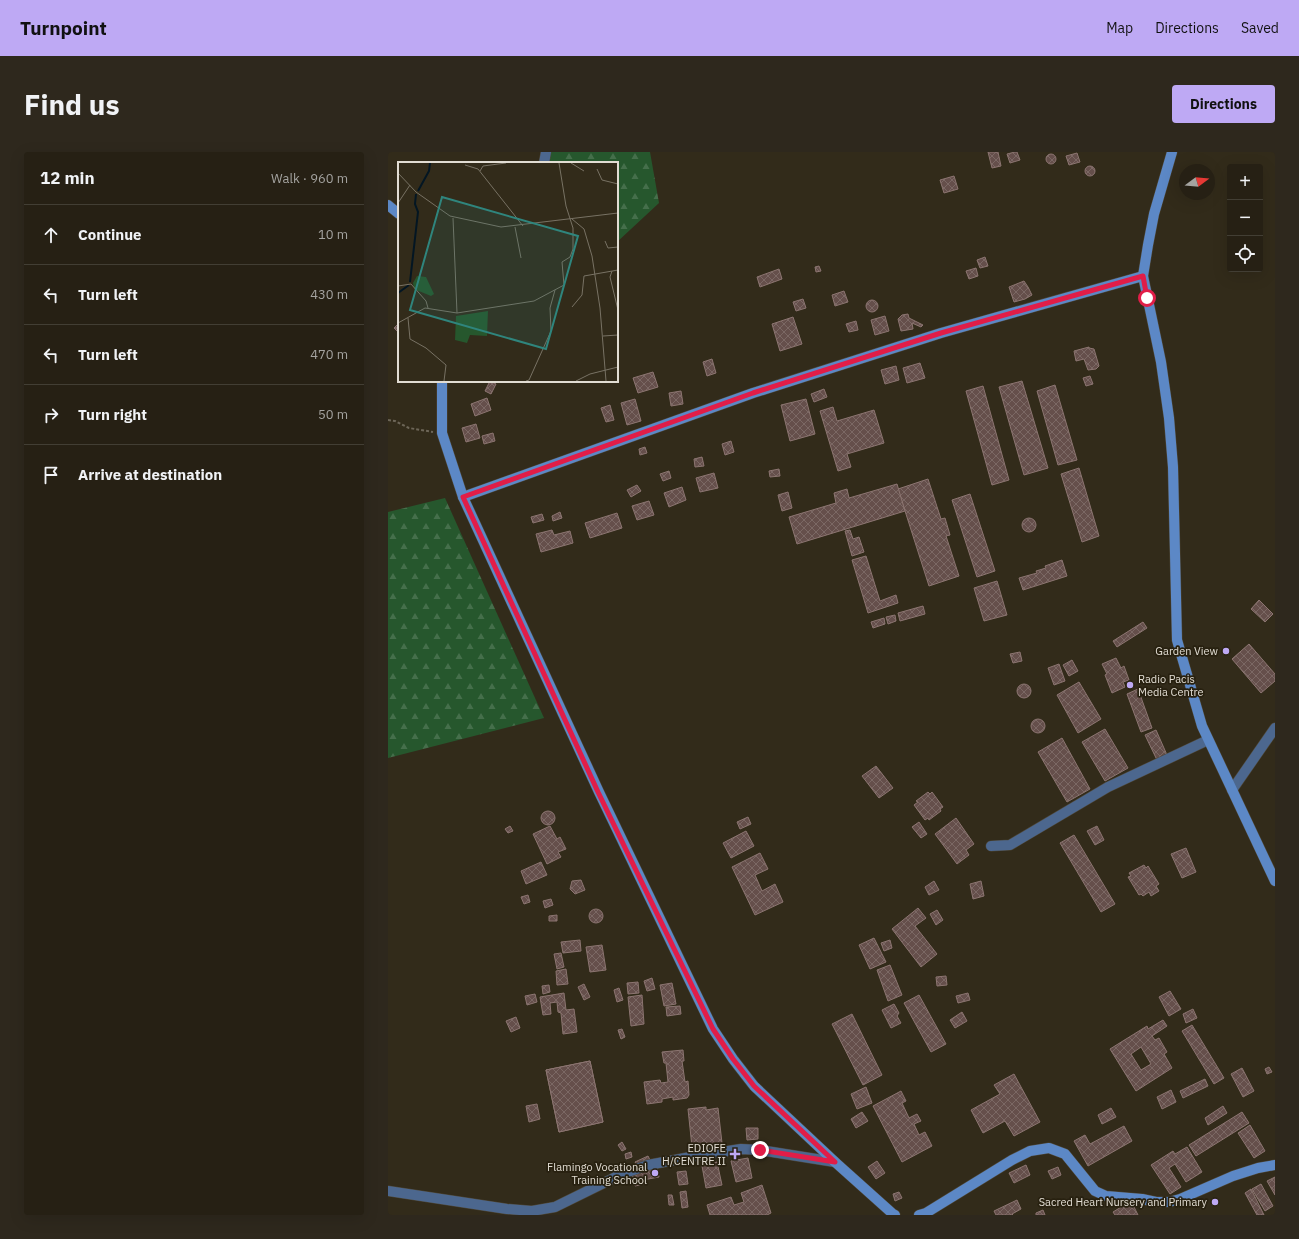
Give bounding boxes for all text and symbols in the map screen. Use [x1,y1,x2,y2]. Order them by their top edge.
text: Turnpoint [20,16,107,40]
text: Map [1106,19,1133,37]
text: Directions [1155,19,1219,37]
text: Saved [1241,19,1279,37]
button: Directions [1172,85,1275,123]
text: Find us [24,86,120,123]
inset map [398,162,618,382]
north arrow [1179,164,1215,200]
map controls [1227,164,1263,272]
button: + [1227,164,1263,200]
text: 12 min [40,167,95,189]
text: Walk · 960 m [271,170,348,187]
button: − [1227,200,1263,236]
icon: ahead [40,224,62,246]
text: Continue [78,225,142,244]
text: 10 m [318,226,348,243]
button: locate [1227,236,1263,272]
icon: left [40,284,62,306]
text: Turn left [78,285,138,304]
text: 430 m [310,286,348,303]
route start [1138,289,1156,307]
icon: left [40,344,62,366]
text: Turn left [78,345,138,364]
text: 470 m [310,346,348,363]
icon: right [40,404,62,426]
text: Turn right [78,405,147,424]
text: 50 m [318,406,348,423]
icon: arrive [40,464,62,486]
text: Arrive at destination [78,465,222,484]
place label: Garden View [1155,644,1219,658]
marker: Garden View [1221,646,1231,656]
place label: Radio Pacis Media Centre [1138,672,1204,699]
marker: Radio Pacis Media Centre [1125,680,1135,690]
place label: EDIOFE H/CENTRE II [662,1141,726,1168]
route end [751,1141,769,1159]
marker: EDIOFE H/CENTRE II [729,1148,741,1160]
place label: Flamingo Vocational Training School [547,1160,647,1187]
marker: Flamingo Vocational Training School [650,1168,660,1178]
place label: Sacred Heart Nursery and Primary [1039,1195,1207,1209]
marker: Sacred Heart Nursery and Primary [1210,1197,1220,1207]

